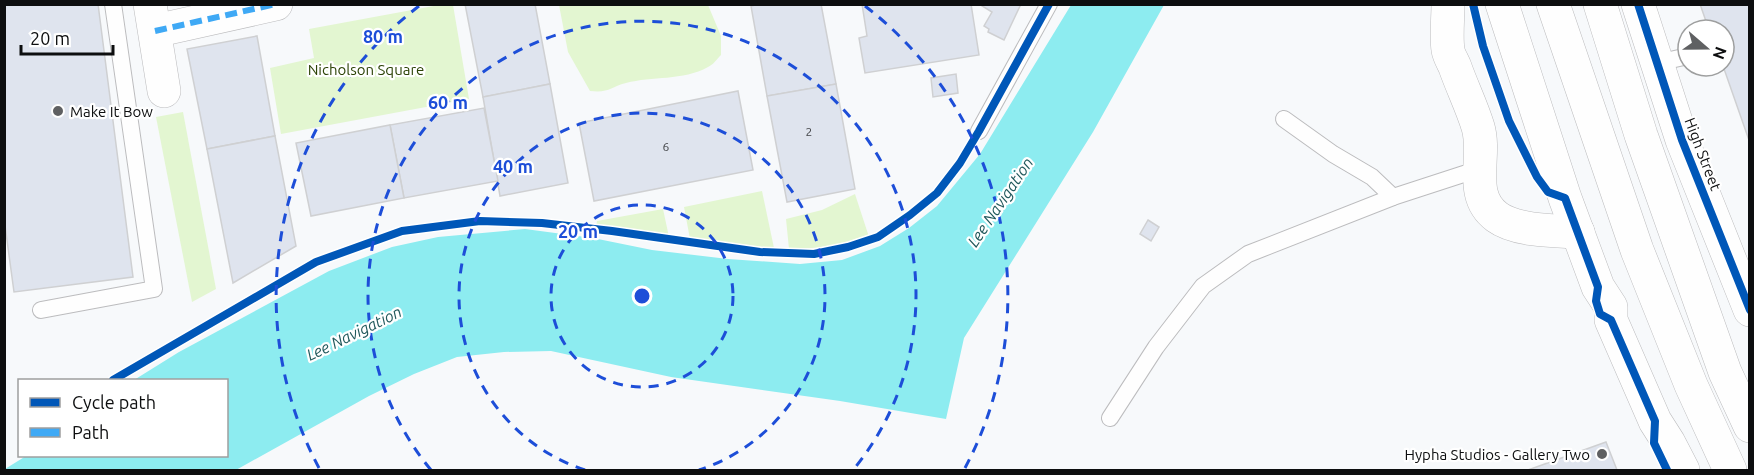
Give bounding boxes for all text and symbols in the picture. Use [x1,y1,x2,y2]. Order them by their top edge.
scale bar [21,18,112,56]
north arrow [1676,18,1736,78]
text: 80 m [363,26,403,46]
text: 20 m [30,28,70,48]
text: N [1710,44,1731,62]
park label: Nicholson Square [308,61,424,78]
text: 60 m [428,92,468,112]
place label: Make It Bow [70,103,153,120]
marker: Make It Bow [51,104,65,118]
street label: High Street [1681,115,1725,193]
house number: 2 [806,125,812,138]
house number: 6 [663,140,670,153]
water label: Lee Navigation [964,154,1036,250]
text: 40 m [493,156,533,176]
text: 20 m [558,221,598,241]
centre of rings [632,286,652,306]
water label: Lee Navigation [304,302,404,364]
legend [18,379,228,457]
text: Cycle path [72,392,156,412]
text: Path [72,422,109,442]
place label: Hypha Studios - Gallery Two [1404,446,1590,463]
marker: Hypha Studios - Gallery Two [1595,447,1609,461]

